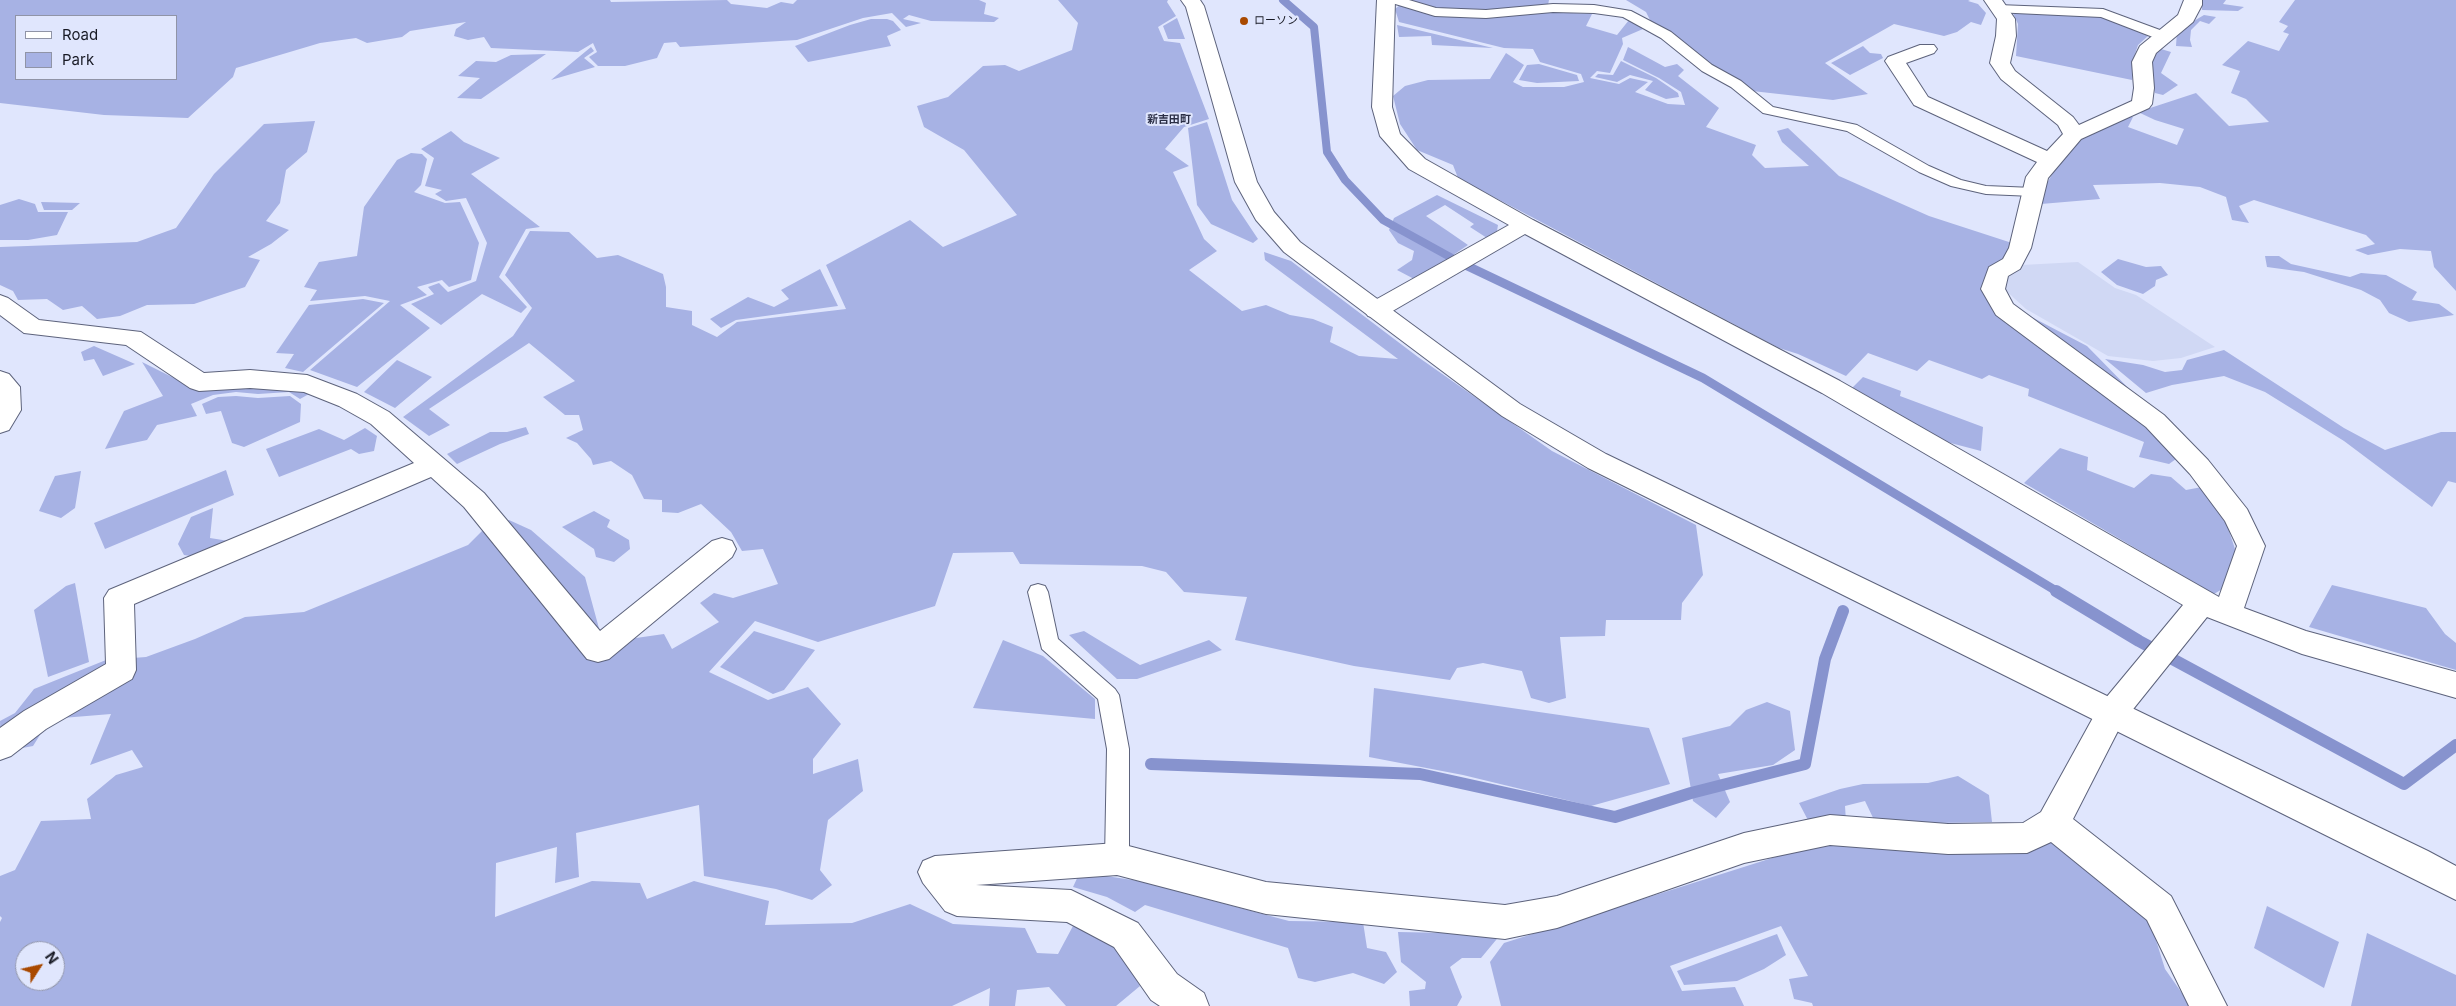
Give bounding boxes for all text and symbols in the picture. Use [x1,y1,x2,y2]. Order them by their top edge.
place label: ローソン [1254,14,1298,28]
legend [15,15,178,80]
marker: ローソン [1238,15,1250,27]
text: Road [62,25,98,44]
text: Park [62,50,94,69]
district label: 新吉田町 [1147,113,1191,127]
north arrow [15,941,65,991]
text: N [42,948,62,967]

